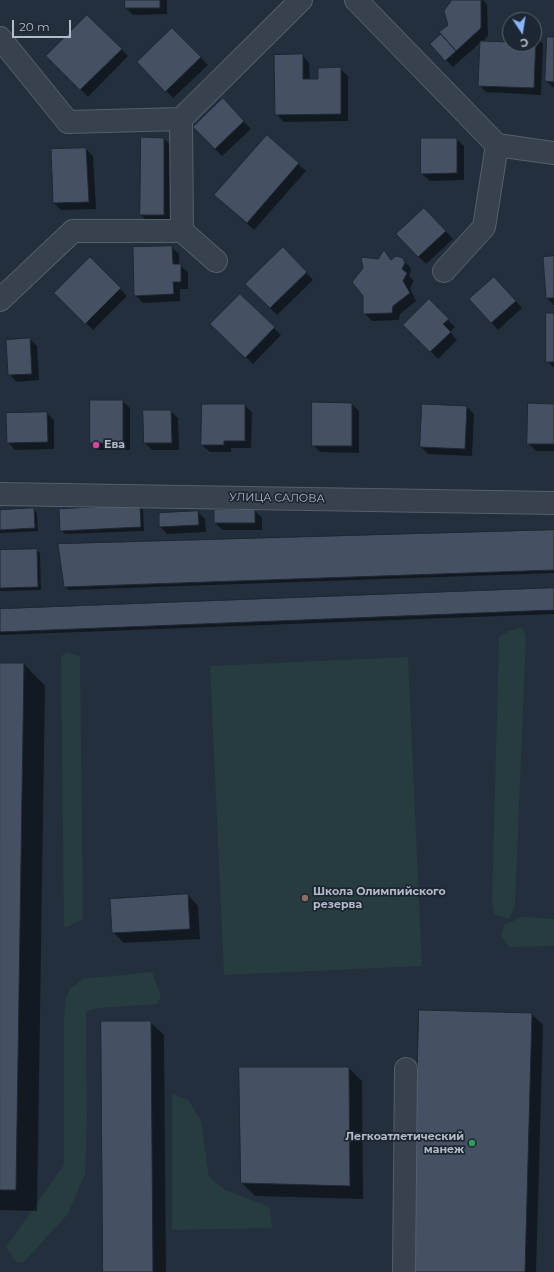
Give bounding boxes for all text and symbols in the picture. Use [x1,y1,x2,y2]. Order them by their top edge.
scale bar [14,12,73,38]
north arrow [502,12,542,52]
text: 20 m [19,19,50,34]
text: С [519,35,530,50]
place label: Ева [104,438,125,452]
marker: Ева [91,440,101,450]
street label: УЛИЦА САЛОВА [229,491,325,505]
place label: Школа Олимпийского резерва [313,885,446,911]
marker: Школа Олимпийского резерва [300,893,310,903]
place label: Легкоатлетический манеж [345,1130,464,1156]
marker: Легкоатлетический манеж [467,1138,477,1148]

